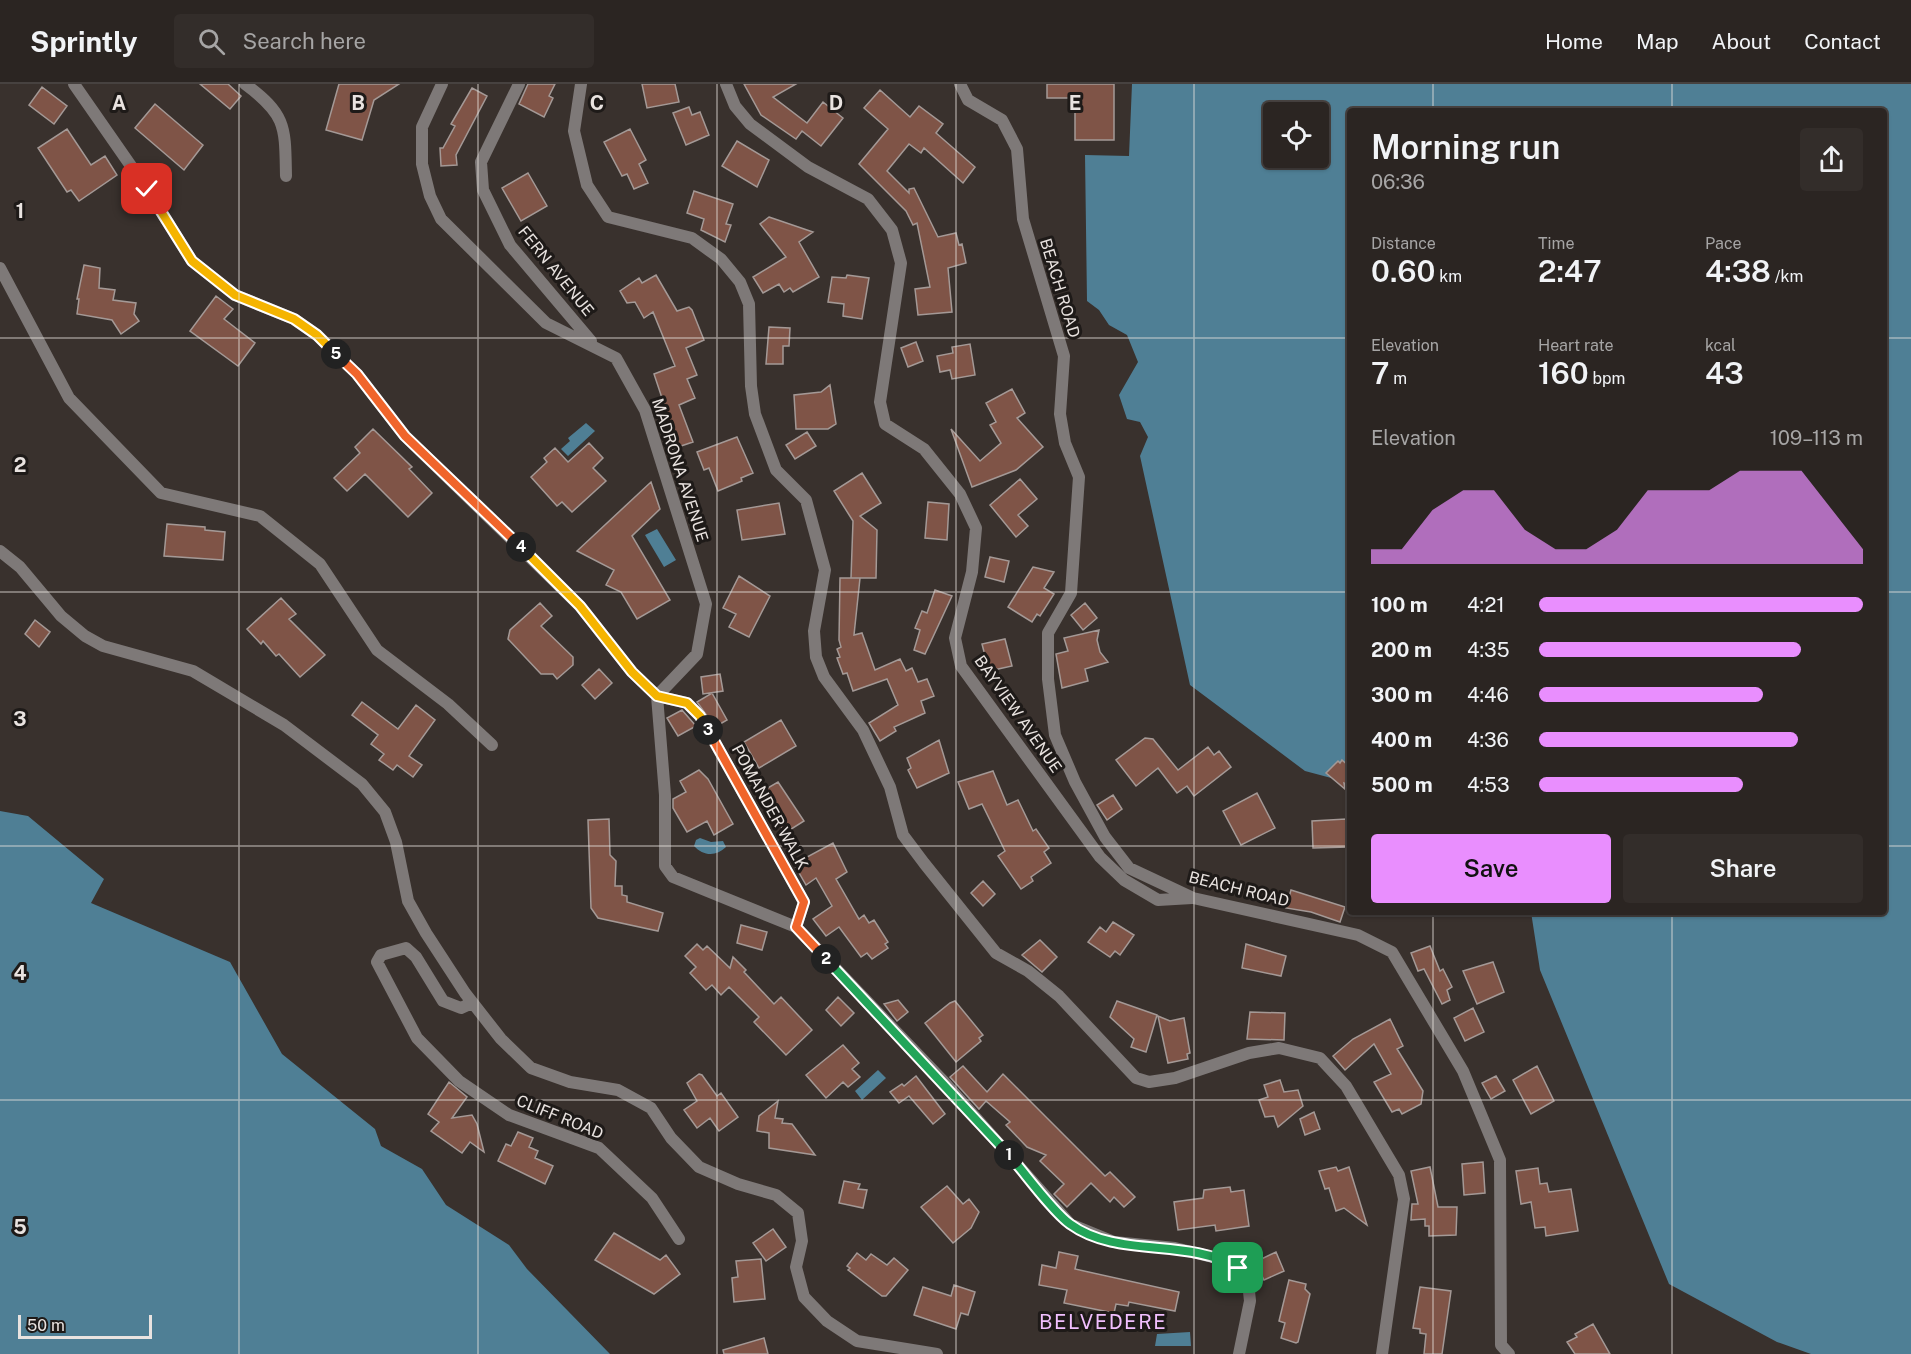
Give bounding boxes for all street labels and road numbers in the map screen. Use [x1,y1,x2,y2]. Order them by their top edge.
street label: FERN AVENUE [514,222,598,320]
street label: BEACH ROAD [1036,236,1084,340]
street label: MADRONA AVENUE [648,396,712,544]
street label: BAYVIEW AVENUE [970,652,1066,776]
street label: POMANDER WALK [728,741,812,873]
street label: BEACH ROAD [1187,867,1291,911]
street label: CLIFF ROAD [514,1091,606,1143]

